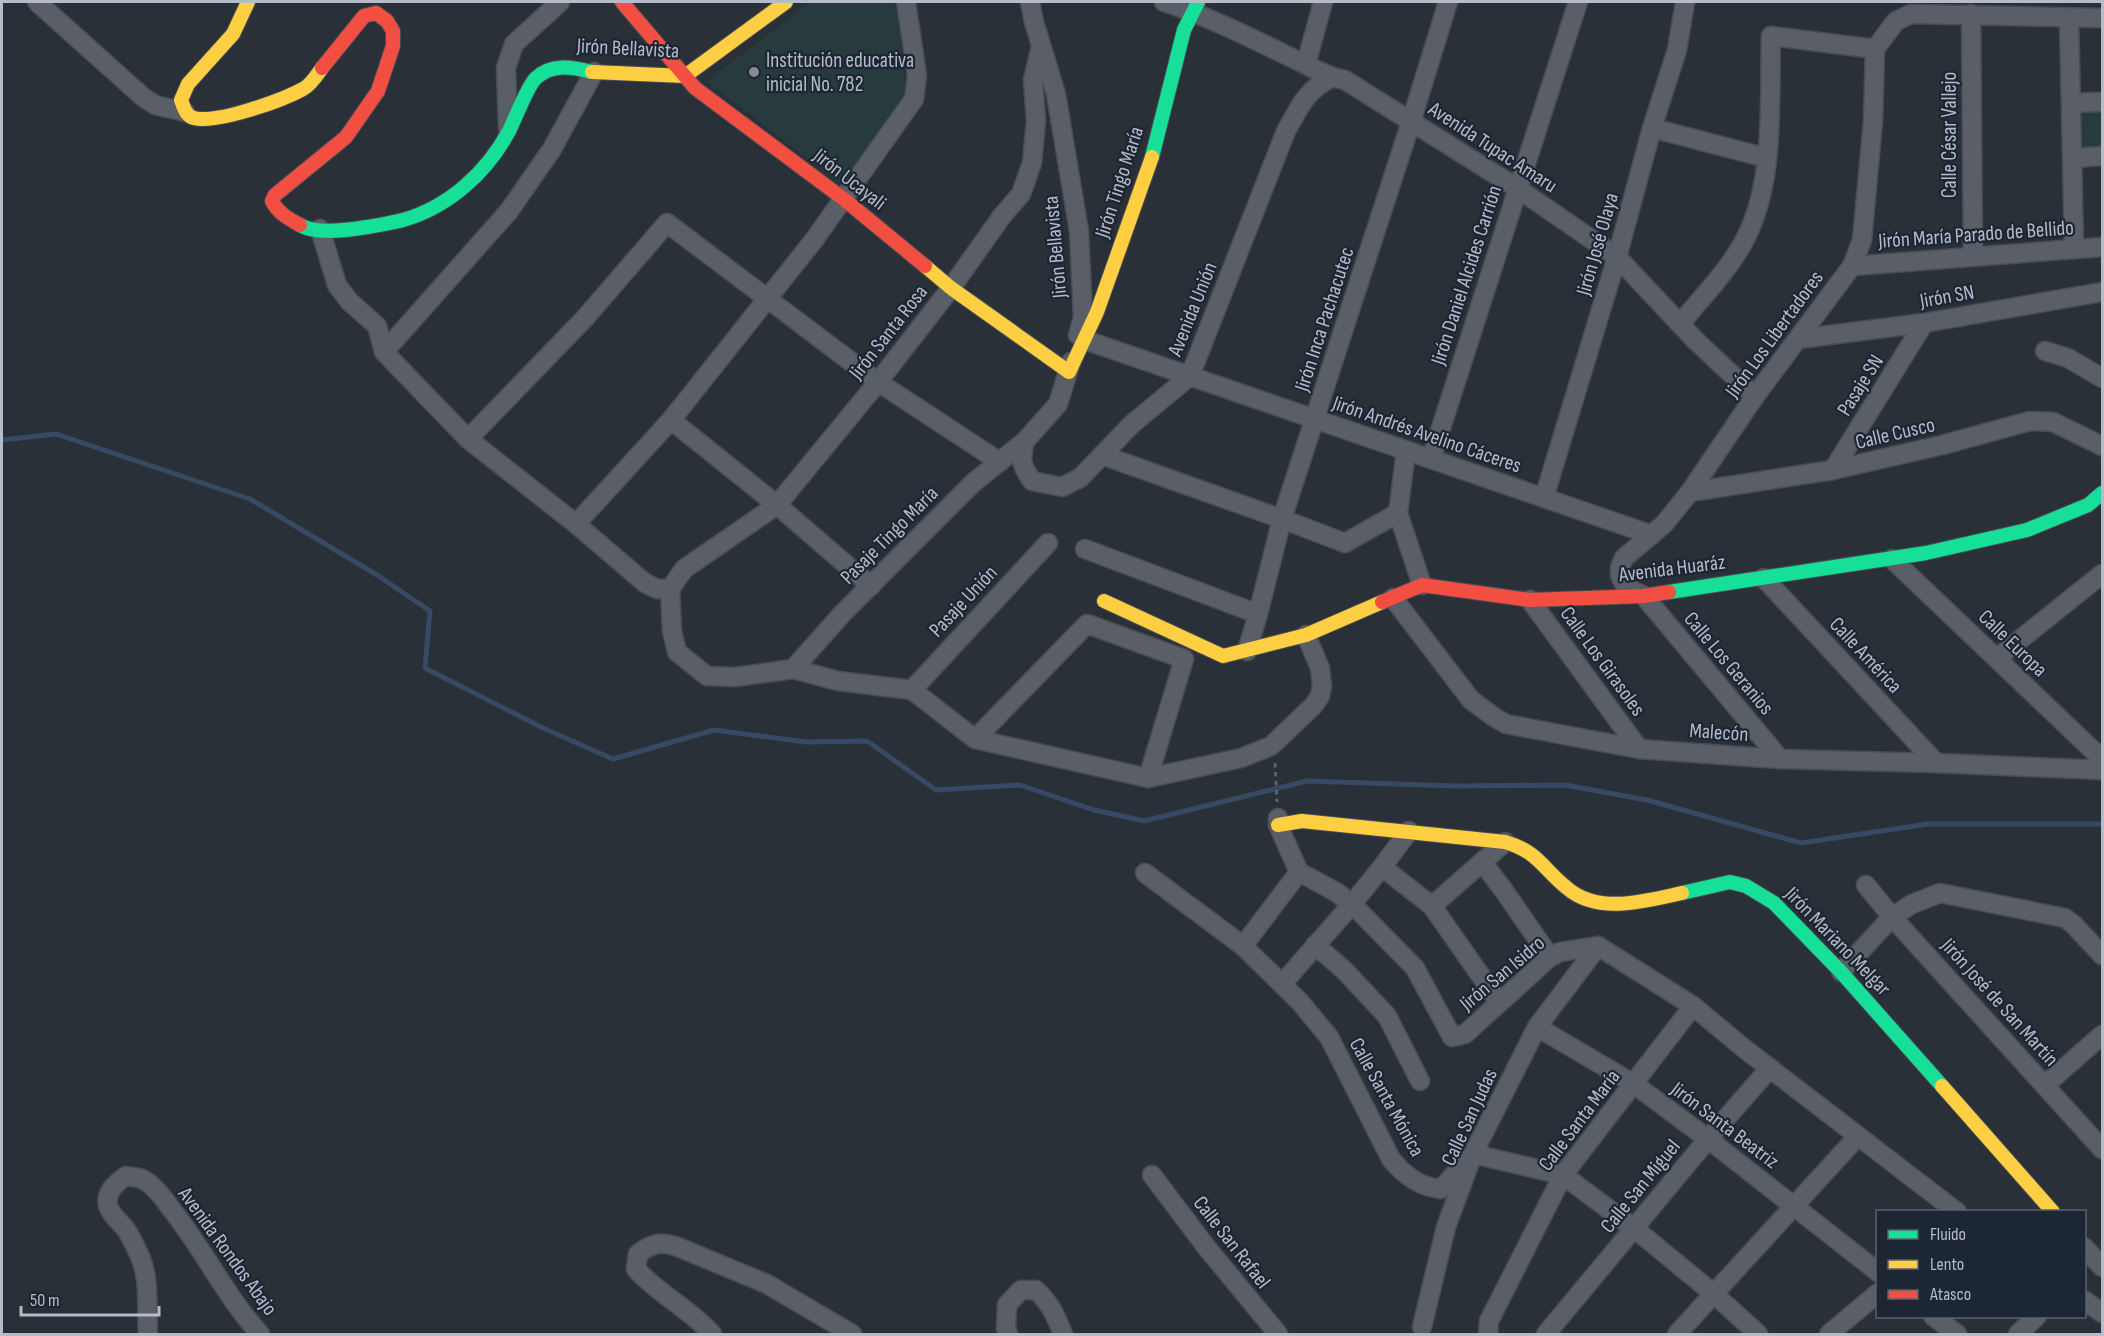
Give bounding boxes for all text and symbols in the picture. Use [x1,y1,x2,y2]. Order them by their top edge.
street label: Jirón Bellavista [575,33,680,64]
place label: Institución educativa inicial No. 782 [766,48,914,97]
marker: Institución educativa inicial No. 782 [747,65,761,79]
street label: Calle César Vallejo [1937,72,1962,198]
street label: Avenida Tupac Amaru [1423,96,1562,198]
street label: Jirón Tingo María [1089,123,1149,242]
street label: Jirón Ucayali [808,143,891,216]
street label: Jirón Daniel Alcides Carrión [1425,182,1507,369]
street label: Jirón José Olaya [1571,190,1624,299]
street label: Jirón Bellavista [1039,195,1073,300]
street label: Jirón María Parado de Bellido [1876,215,2075,254]
street label: Jirón Inca Pachacutec [1289,244,1360,395]
street label: Avenida Unión [1162,259,1223,361]
street label: Jirón Los Libertadores [1719,266,1829,403]
street label: Jirón SN [1917,279,1976,314]
street label: Jirón Santa Rosa [843,280,933,385]
street label: Pasaje SN [1832,350,1889,420]
street label: Jirón Andrés Avelino Cáceres [1328,390,1524,479]
street label: Calle Cusco [1853,412,1937,455]
street label: Pasaje Tingo María [835,481,943,589]
street label: Avenida Huaráz [1616,550,1727,588]
street label: Pasaje Unión [924,560,1003,642]
street label: Calle Los Girasoles [1555,602,1651,721]
street label: Calle Europa [1973,604,2052,682]
street label: Calle Los Geranios [1678,607,1779,720]
street label: Calle América [1824,612,1907,699]
street label: Malecón [1689,718,1749,747]
street label: Jirón Mariano Melgar [1779,881,1896,1001]
street label: Jirón San Isidro [1454,931,1550,1017]
street label: Jirón José de San Martín [1935,933,2064,1071]
street label: Calle Santa Mónica [1344,1034,1429,1161]
street label: Calle San Judas [1436,1065,1503,1170]
street label: Calle Santa María [1533,1065,1625,1176]
street label: Jirón Santa Beatriz [1665,1076,1784,1174]
street label: Calle San Miguel [1595,1135,1686,1238]
street label: Avenida Rondos Abajo [172,1182,282,1320]
street label: Calle San Rafael [1188,1191,1276,1294]
legend [1876,1210,2086,1318]
text: Fluido [1930,1224,1966,1245]
text: Lento [1930,1254,1964,1275]
scale bar [21,1279,159,1317]
text: Atasco [1929,1284,1971,1305]
text: 50 m [30,1290,60,1311]

